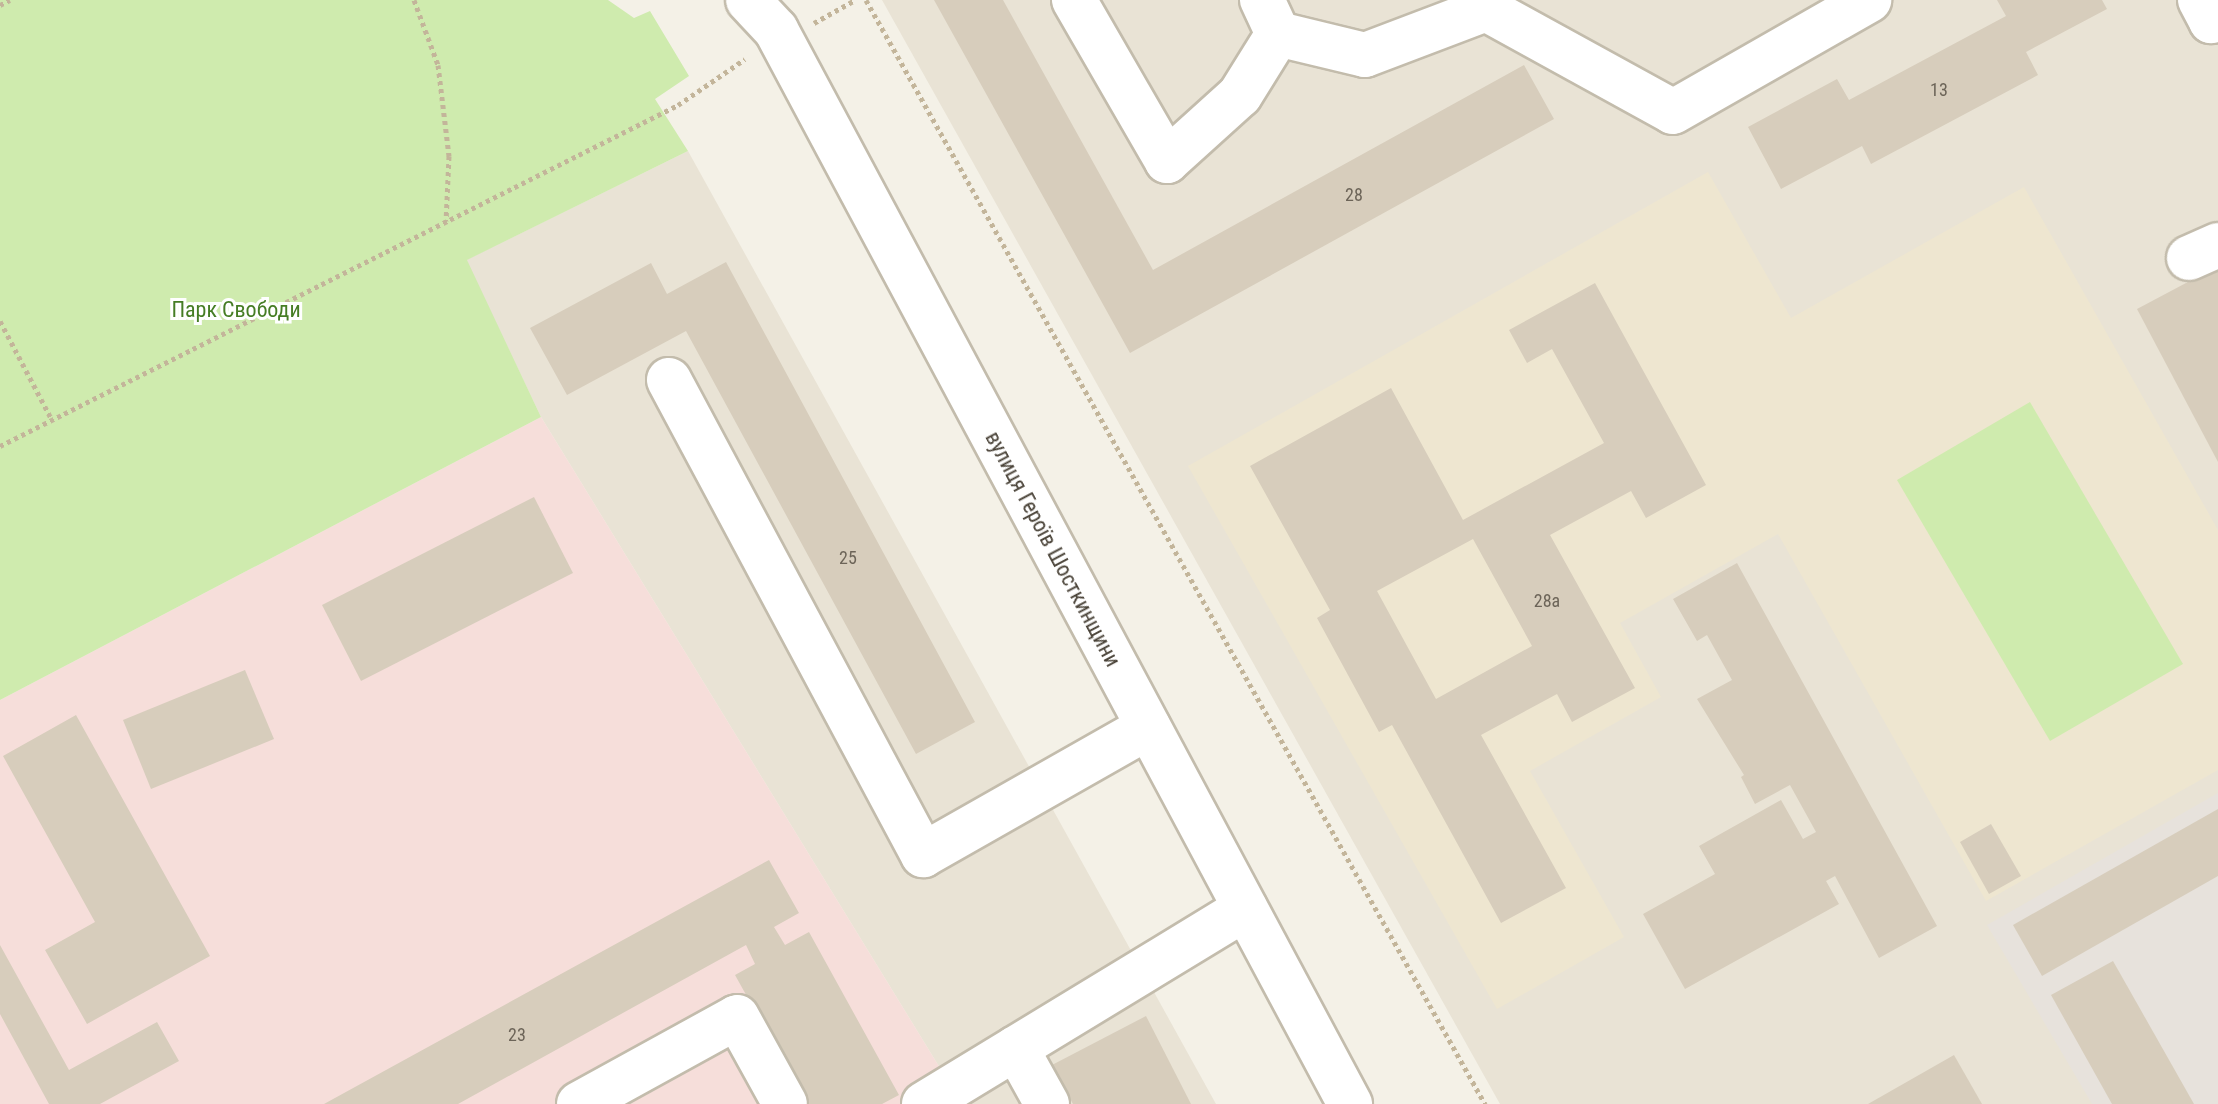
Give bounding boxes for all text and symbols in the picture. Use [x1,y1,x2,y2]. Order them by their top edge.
house number: 13 [1930,79,1948,101]
house number: 28 [1345,184,1363,206]
park label: Парк Свободи [171,297,301,323]
street label: вулиця Героїв Шосткинщини [980,427,1126,671]
house number: 25 [839,547,857,569]
house number: 28а [1534,590,1560,612]
house number: 23 [508,1024,526,1046]

